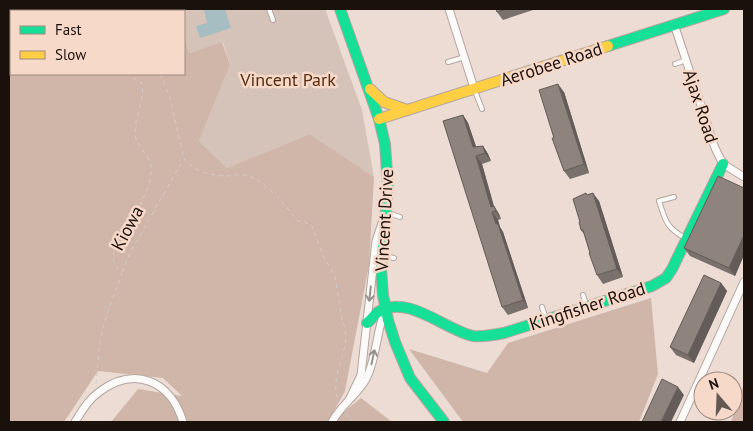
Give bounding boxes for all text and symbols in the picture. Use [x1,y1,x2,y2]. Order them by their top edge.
legend [10,10,185,75]
text: Fast [55,20,82,39]
street label: Aerobee Road [497,37,605,91]
text: Slow [55,45,86,64]
street label: Ajax Road [678,66,724,146]
park label: Vincent Park [239,68,336,91]
street label: Vincent Drive [370,168,398,273]
street label: Kiowa [106,202,148,254]
street label: Kingfisher Road [526,276,648,336]
one-way arrow [365,286,375,302]
one-way arrow [369,349,378,365]
north arrow [693,371,743,421]
text: N [706,374,721,394]

